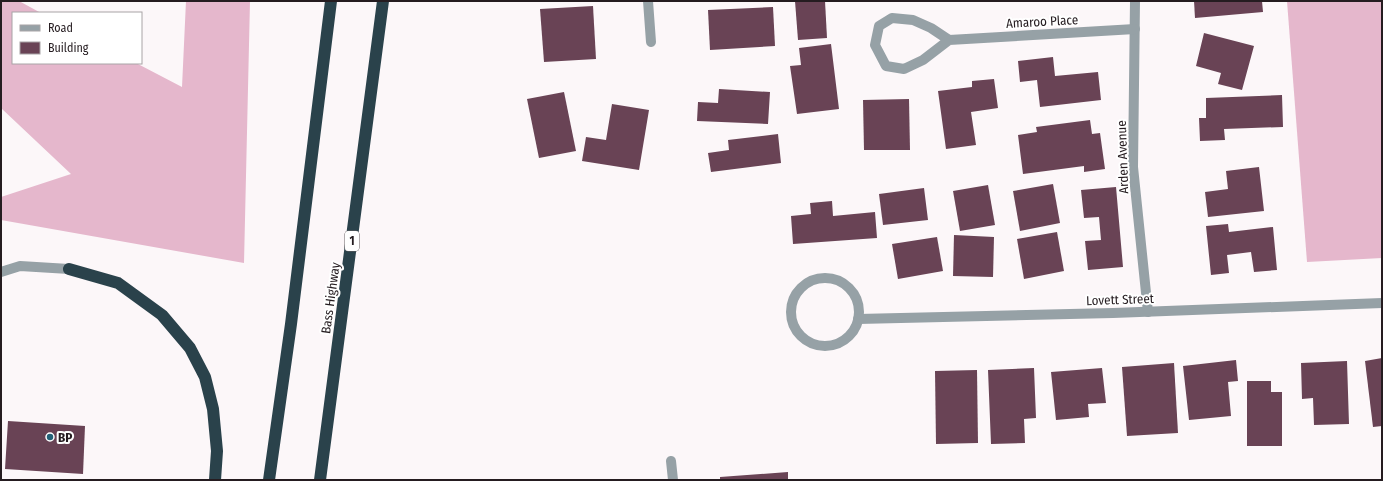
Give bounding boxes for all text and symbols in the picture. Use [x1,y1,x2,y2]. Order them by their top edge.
legend [12,12,142,64]
street label: Amaroo Place [1006,12,1079,31]
text: Road [48,21,73,35]
text: Building [48,41,89,55]
street label: Arden Avenue [1114,120,1131,194]
road number: 1 [345,231,359,251]
street label: Bass Highway [318,261,343,335]
street label: Lovett Street [1086,291,1155,308]
place label: BP [58,430,72,445]
marker: BP [45,432,55,442]

